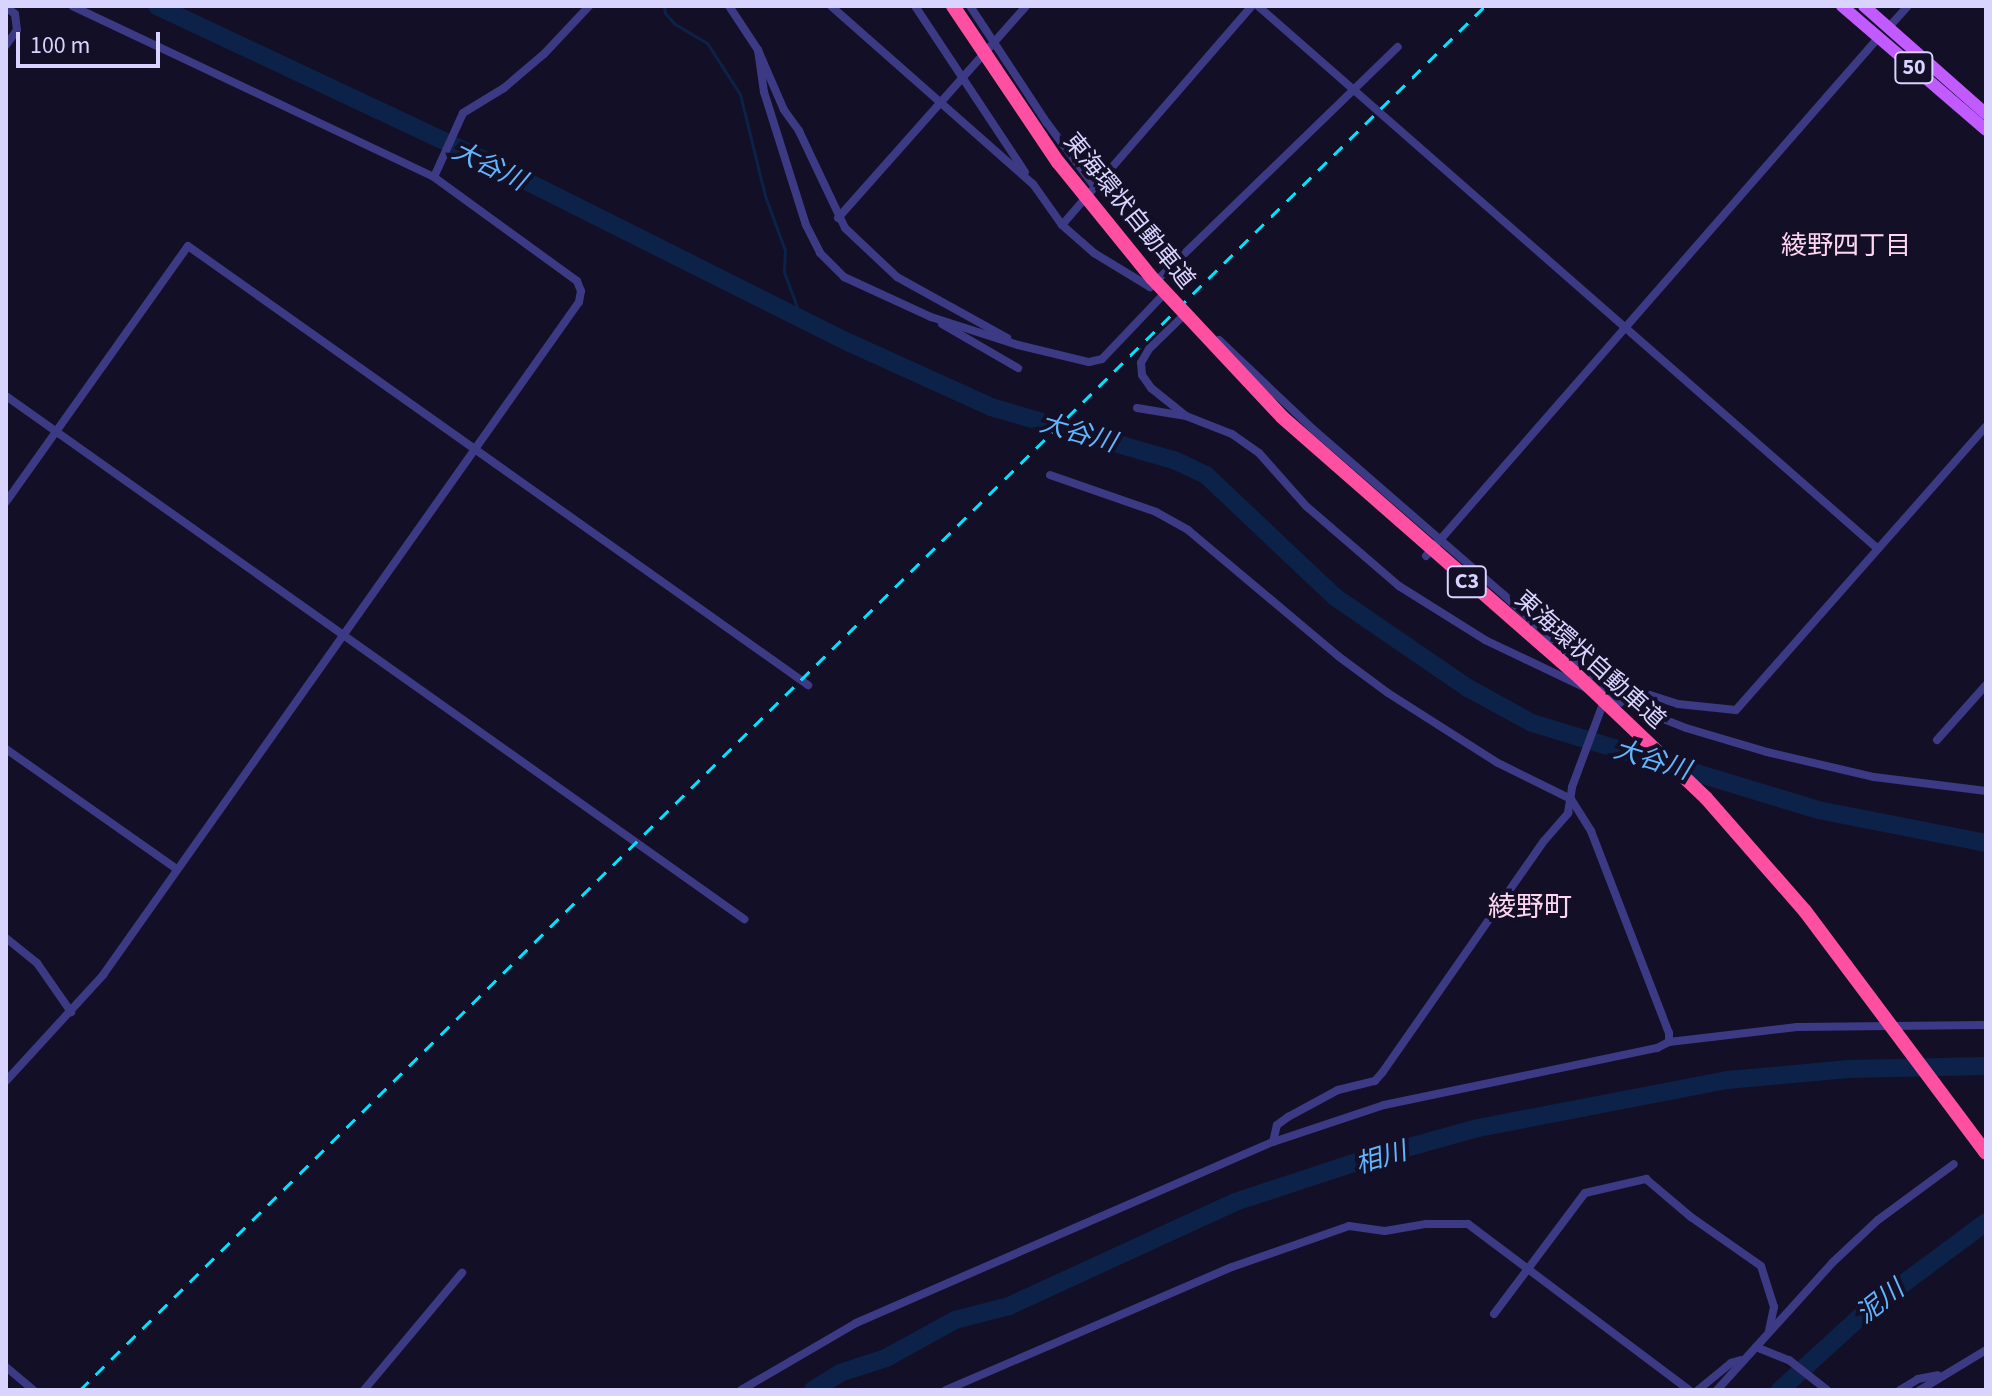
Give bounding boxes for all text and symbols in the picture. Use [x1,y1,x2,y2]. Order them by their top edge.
scale bar [20,16,164,66]
text: 100 m [30,28,90,63]
road number: 50 [1894,50,1934,86]
street label: 東海環状自動車道 [1057,127,1201,295]
water label: 大谷川 [447,135,531,197]
district label: 綾野四丁目 [1781,230,1911,262]
water label: 大谷川 [1036,407,1120,459]
road number: C3 [1445,564,1489,600]
street label: 東海環状自動車道 [1509,585,1671,735]
water label: 大谷川 [1610,734,1694,786]
district label: 綾野町 [1488,890,1572,924]
water label: 相川 [1352,1135,1410,1181]
water label: 泥川 [1850,1274,1910,1330]

